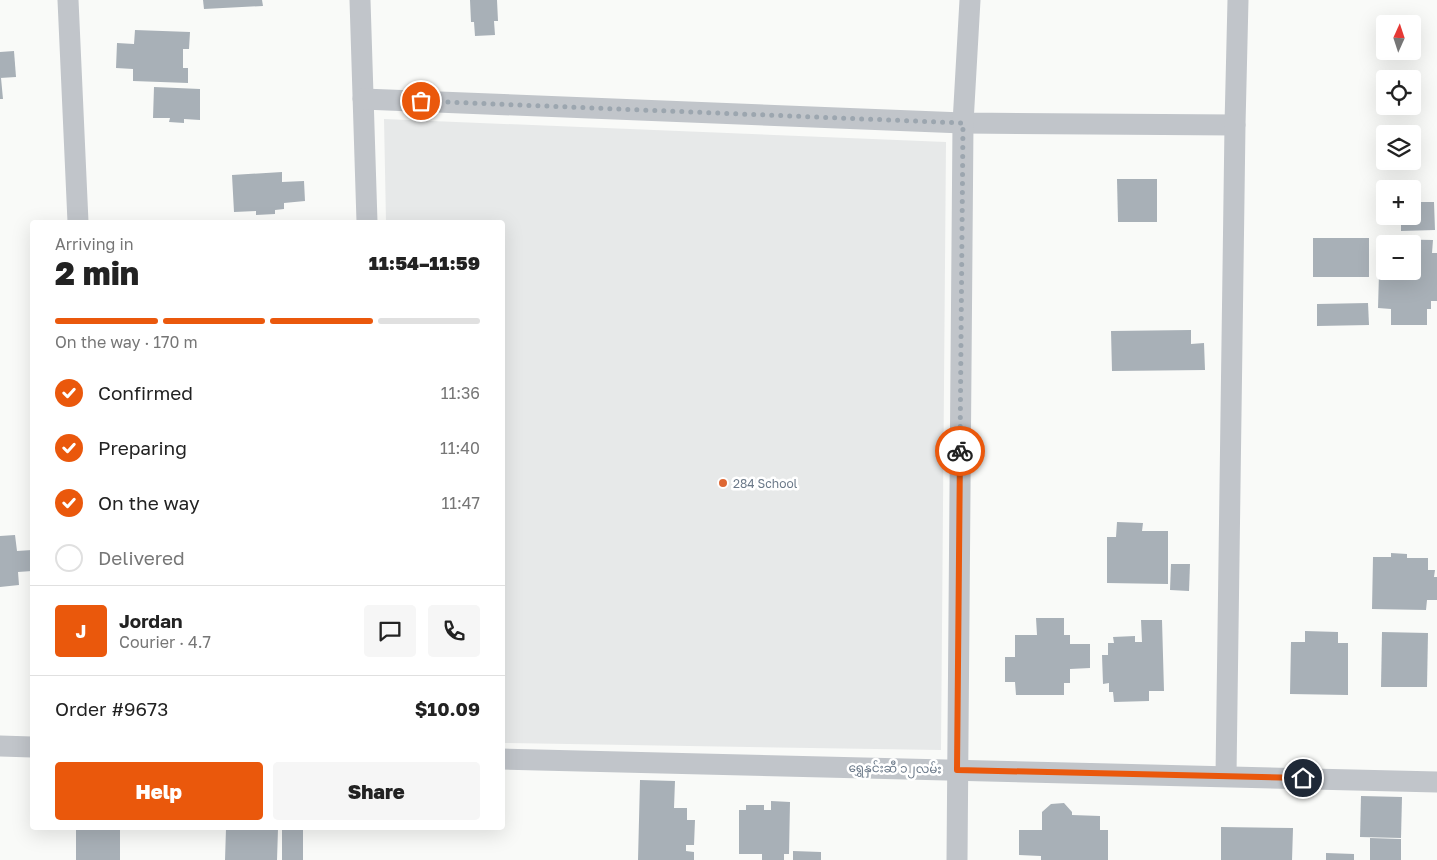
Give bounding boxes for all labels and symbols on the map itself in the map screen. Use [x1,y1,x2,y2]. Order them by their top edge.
north arrow [1376,15,1421,60]
pin [400,80,442,122]
courier [935,426,985,476]
place label: 284 School [733,476,798,491]
marker: 284 School [717,477,729,489]
pin [1282,757,1324,799]
street label: ရွှေနှင်းဆီ ၁၂လမ်း [848,759,942,779]

